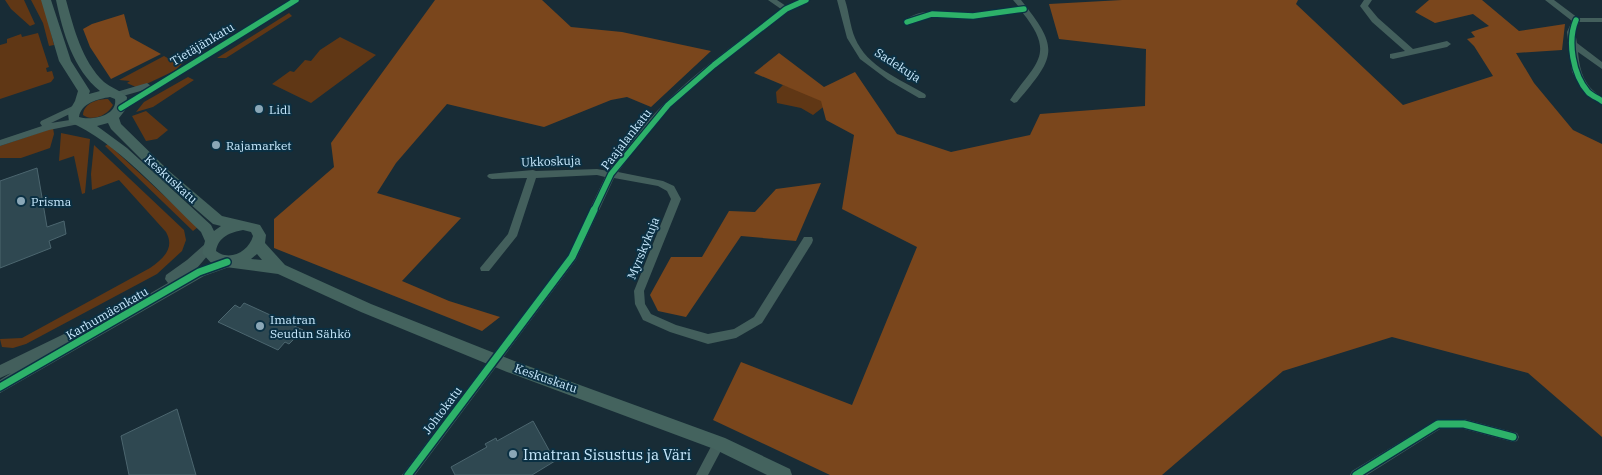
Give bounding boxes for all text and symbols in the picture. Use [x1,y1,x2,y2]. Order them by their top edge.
street label: Tietäjänkatu [167,19,237,69]
street label: Sadekuja [872,45,924,86]
place label: Lidl [269,102,291,117]
marker: Lidl [253,103,265,115]
street label: Paajalankatu [597,105,655,173]
place label: Rajamarket [226,138,292,153]
marker: Rajamarket [210,139,222,151]
street label: Keskuskatu [142,151,201,207]
street label: Ukkoskuja [521,152,582,170]
place label: Prisma [31,194,72,209]
marker: Prisma [15,195,27,207]
street label: Myrskykuja [624,214,662,281]
street label: Karhumäenkatu [63,283,151,343]
place label: Imatran Seudun Sähkö [270,312,351,341]
marker: Imatran Seudun Sähkö [254,320,266,332]
street label: Keskuskatu [512,360,580,396]
street label: Johtokatu [419,383,465,437]
place label: Imatran Sisustus ja Väri [523,445,692,464]
marker: Imatran Sisustus ja Väri [507,448,519,460]

